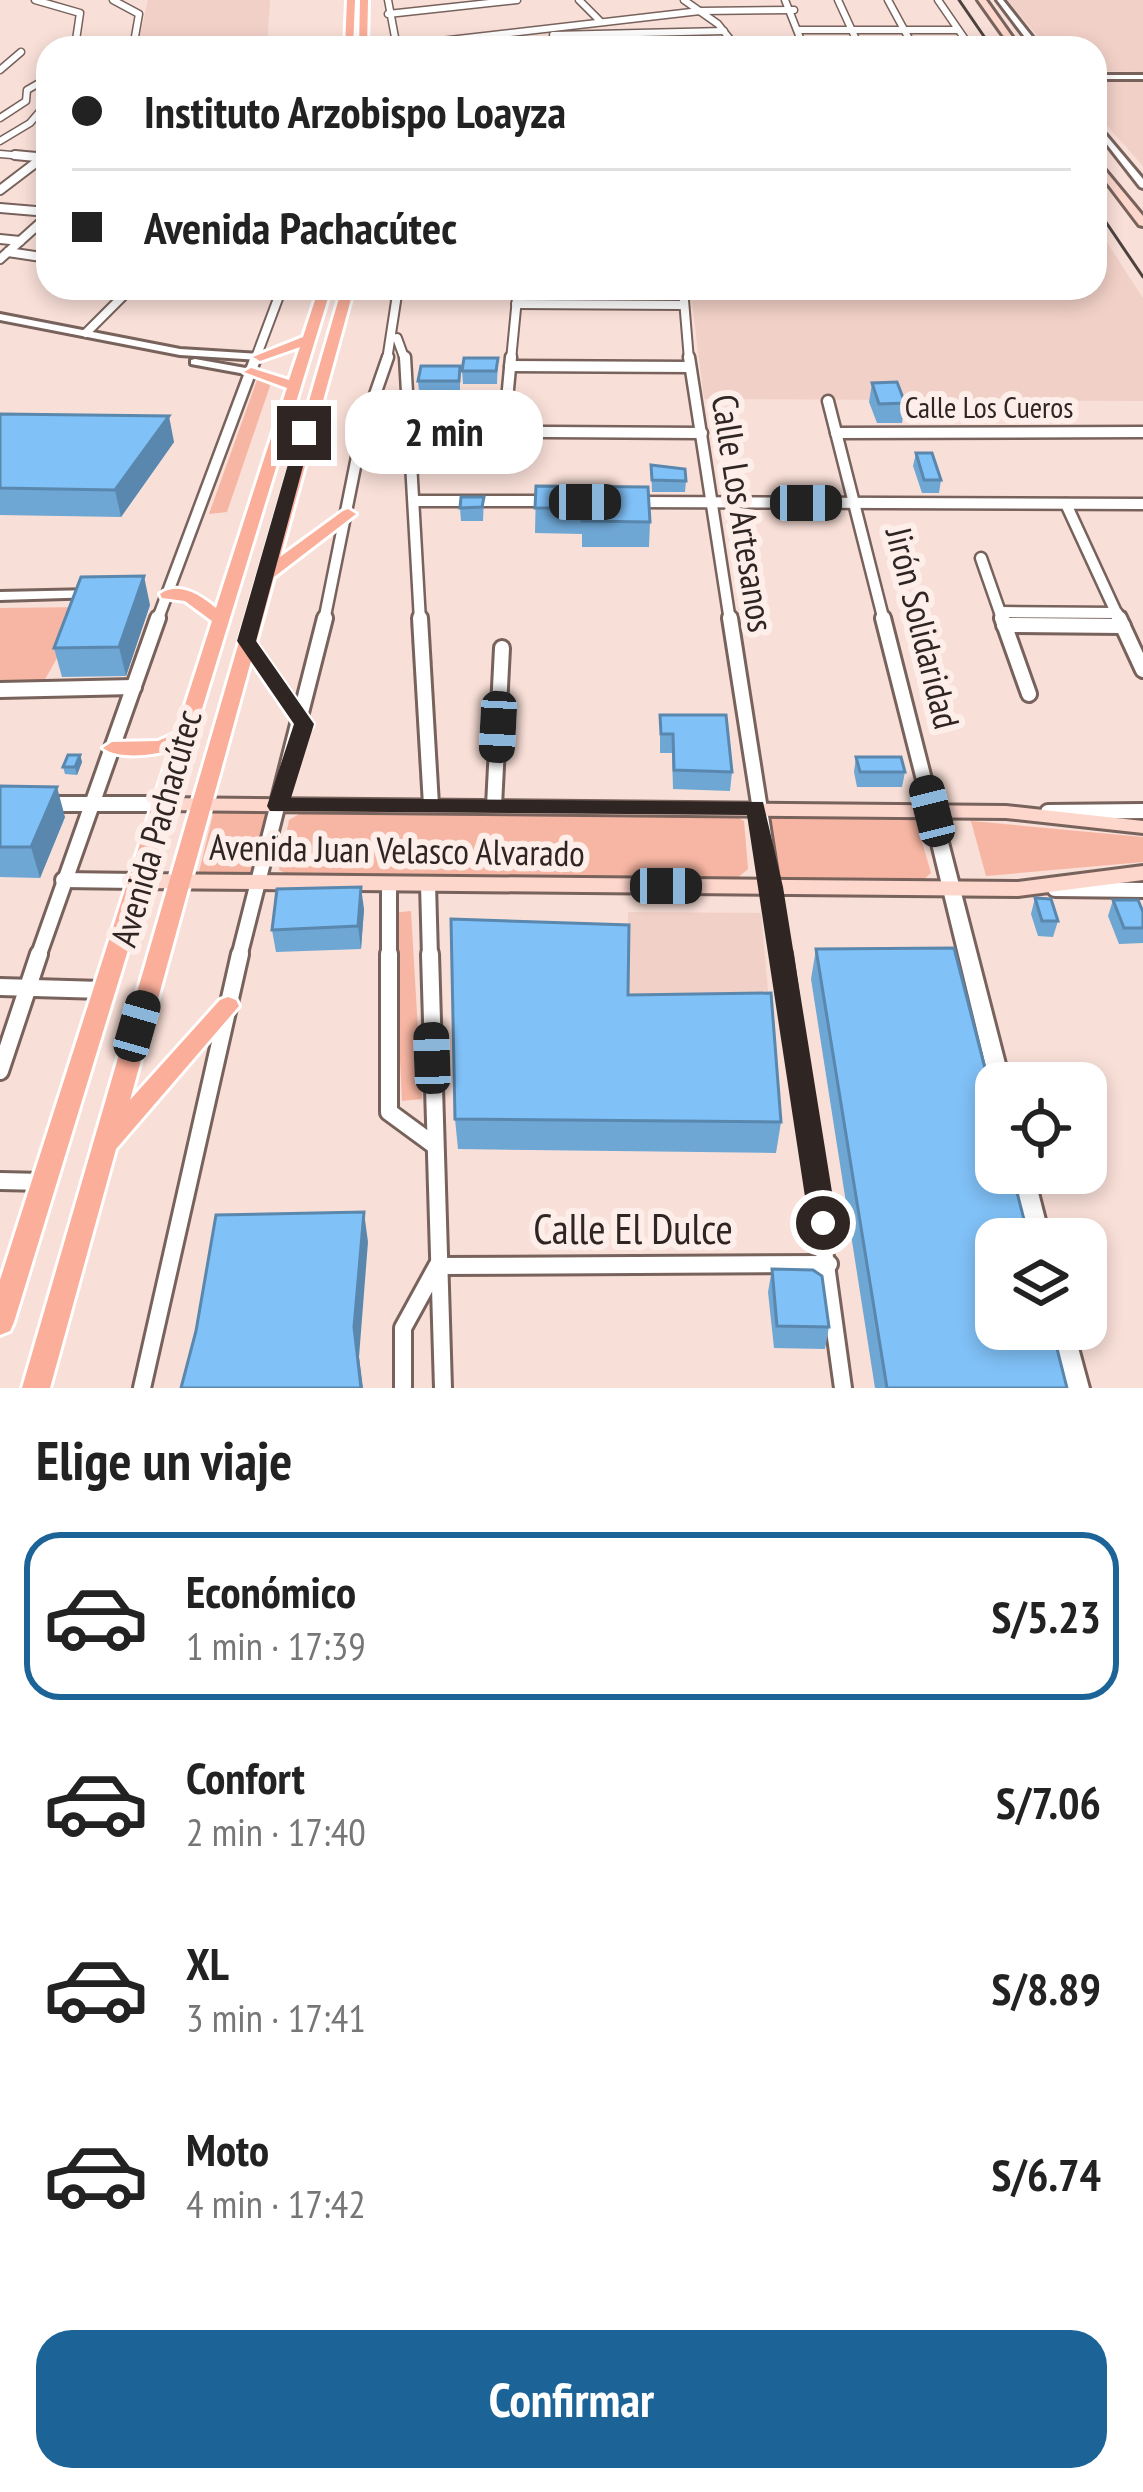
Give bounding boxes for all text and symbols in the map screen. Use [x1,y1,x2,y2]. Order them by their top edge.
text: Instituto Arzobispo Loayza [144,82,566,140]
text: Avenida Pachacútec [144,198,457,256]
street label: Calle Los Cueros [905,387,1073,426]
callout: 2 min [346,391,544,475]
street label: Calle Los Artesanos [702,391,785,635]
route end [277,406,331,460]
text: 2 min [405,406,483,457]
car [549,484,621,520]
car [770,485,842,521]
street label: Jirón Solidaridad [876,521,971,733]
car [478,690,518,764]
street label: Avenida Pachacútec [99,704,212,952]
car [906,772,958,850]
street label: Avenida Juan Velasco Alvarado [209,823,585,876]
car [630,868,702,904]
car [110,986,164,1066]
car [413,1021,451,1095]
map controls [975,1062,1107,1350]
button: locate [975,1062,1107,1194]
route start [796,1196,850,1250]
street label: Calle El Dulce [533,1201,733,1256]
button: layers [975,1218,1107,1350]
text: Elige un viaje [36,1425,292,1495]
icon: car [42,1562,150,1670]
text: Económico [186,1562,356,1620]
text: S/5.23 [991,1587,1101,1645]
text: 1 min · 17:39 [186,1620,366,1671]
icon: car [42,1748,150,1856]
text: Confort [186,1748,305,1806]
text: S/7.06 [996,1773,1101,1831]
text: 2 min · 17:40 [186,1806,366,1857]
icon: car [42,1934,150,2042]
text: XL [186,1934,229,1992]
text: S/8.89 [991,1959,1101,2017]
text: 3 min · 17:41 [186,1992,366,2043]
icon: car [42,2120,150,2228]
text: Moto [186,2120,269,2178]
text: S/6.74 [991,2145,1101,2203]
text: 4 min · 17:42 [186,2178,366,2229]
button: Confirmar [36,2330,1107,2468]

